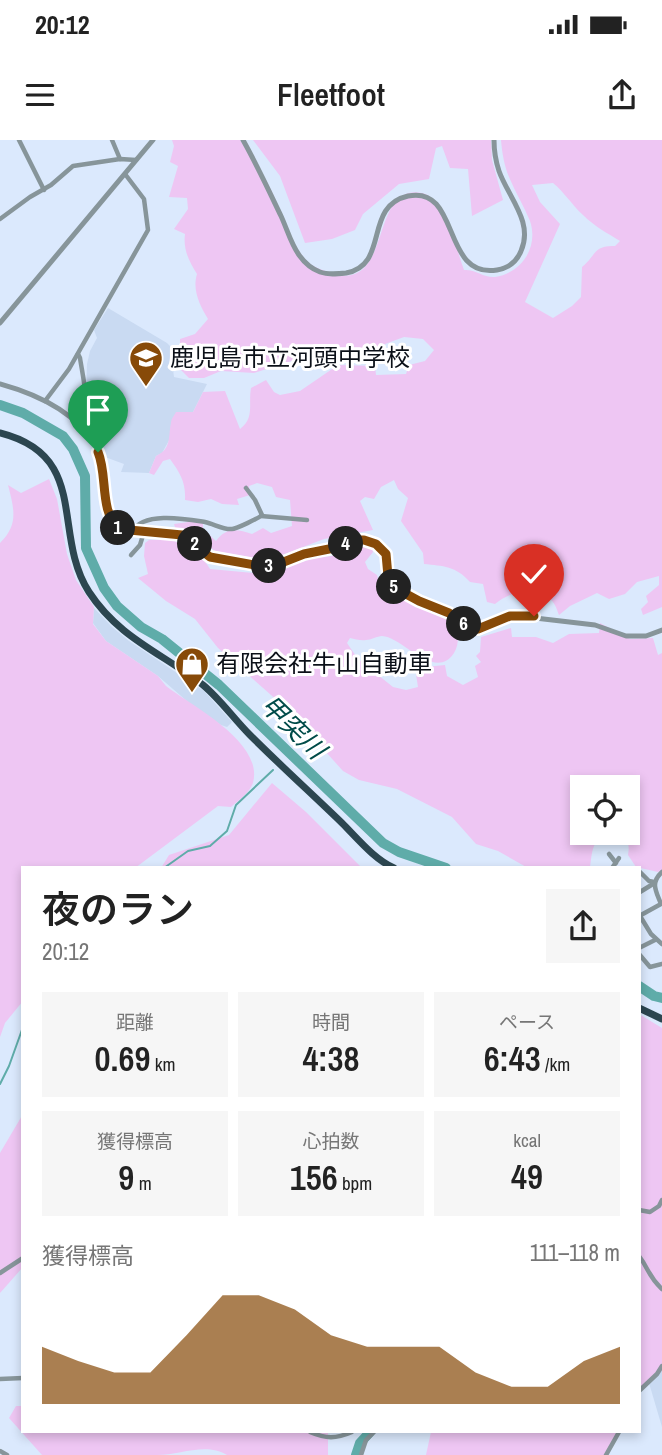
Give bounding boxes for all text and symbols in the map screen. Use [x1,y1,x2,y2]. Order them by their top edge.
text: 20:12 [35,7,90,42]
text: Fleetfoot [277,73,385,116]
icon: menu [21,76,59,114]
icon: share [603,76,641,114]
school or university icon: 鹿児島市立河頭中学校 [127,339,165,388]
place label: 鹿児島市立河頭中学校 [170,341,410,373]
pin [68,380,128,452]
icon: arrive [79,391,117,429]
pin: 1 [100,510,136,546]
text: 1 [113,514,122,540]
pin: 2 [178,526,212,562]
pin: 4 [328,526,364,562]
text: 2 [190,530,199,556]
text: 4 [341,530,350,556]
pin [504,544,564,616]
pin: 3 [252,548,286,584]
text: 3 [264,552,273,578]
icon: check [515,555,553,593]
pin: 5 [376,570,412,604]
text: 5 [389,573,398,599]
pin: 6 [447,606,482,642]
text: 6 [459,610,468,636]
shop icon: 有限会社牛山自動車 [173,645,211,694]
place label: 有限会社牛山自動車 [216,647,432,679]
water label: 甲突川 [253,687,336,768]
map controls [570,775,640,845]
button: locate [570,775,640,845]
text: 夜のラン [42,884,194,935]
button: share [546,889,620,963]
text: 20:12 [42,936,89,967]
text: 距離 [116,1009,154,1035]
text: 時間 [312,1009,350,1035]
text: ペース [499,1009,555,1035]
text: 0.69 [95,1035,150,1082]
text: 4:38 [303,1035,359,1082]
text: 6:43 [484,1035,541,1082]
text: km [150,1051,175,1077]
text: /km [541,1051,570,1077]
text: kcal [513,1127,541,1153]
text: 獲得標高 [97,1128,173,1154]
text: 心拍数 [302,1128,360,1154]
text: 49 [511,1153,543,1200]
text: 9 [118,1154,134,1201]
text: 156 [290,1154,338,1201]
text: m [134,1170,152,1196]
text: bpm [338,1170,372,1196]
text: 111–118 m [530,1237,620,1268]
text: 獲得標高 [42,1240,134,1271]

